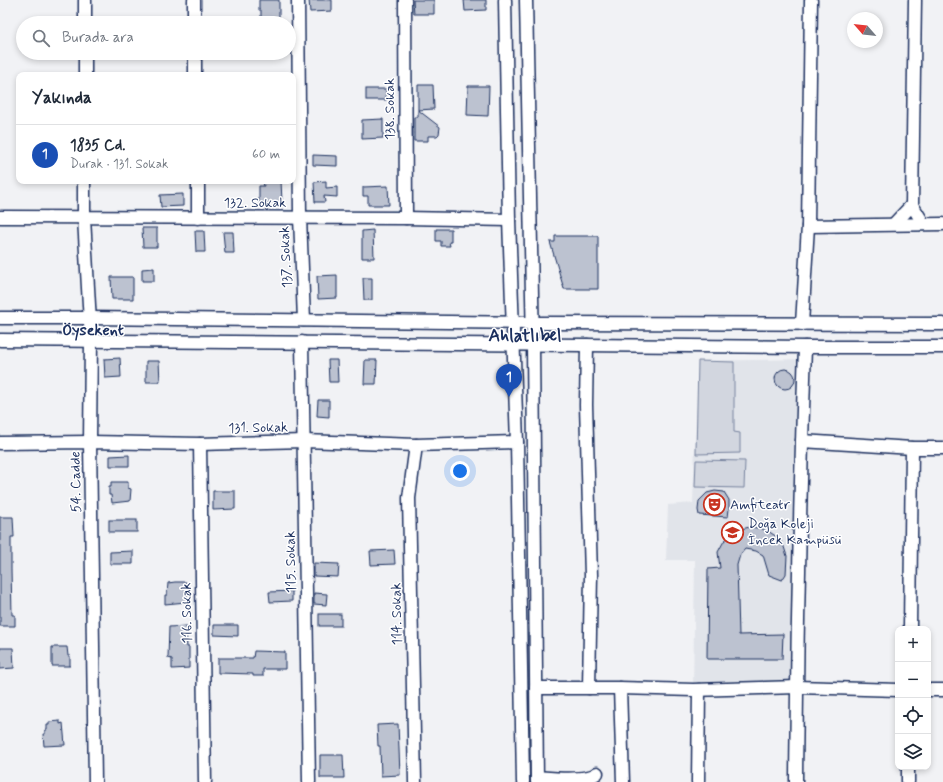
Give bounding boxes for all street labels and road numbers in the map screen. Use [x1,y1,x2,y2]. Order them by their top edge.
street label: 138. Sokak [381,78,399,140]
street label: 132. Sokak [224,194,286,212]
street label: 137. Sokak [275,225,297,288]
street label: 131. Sokak [228,418,288,438]
street label: 54. Cadde [66,451,86,513]
street label: 115. Sokak [281,531,301,593]
street label: 116. Sokak [177,582,197,644]
street label: 114. Sokak [387,582,407,645]

